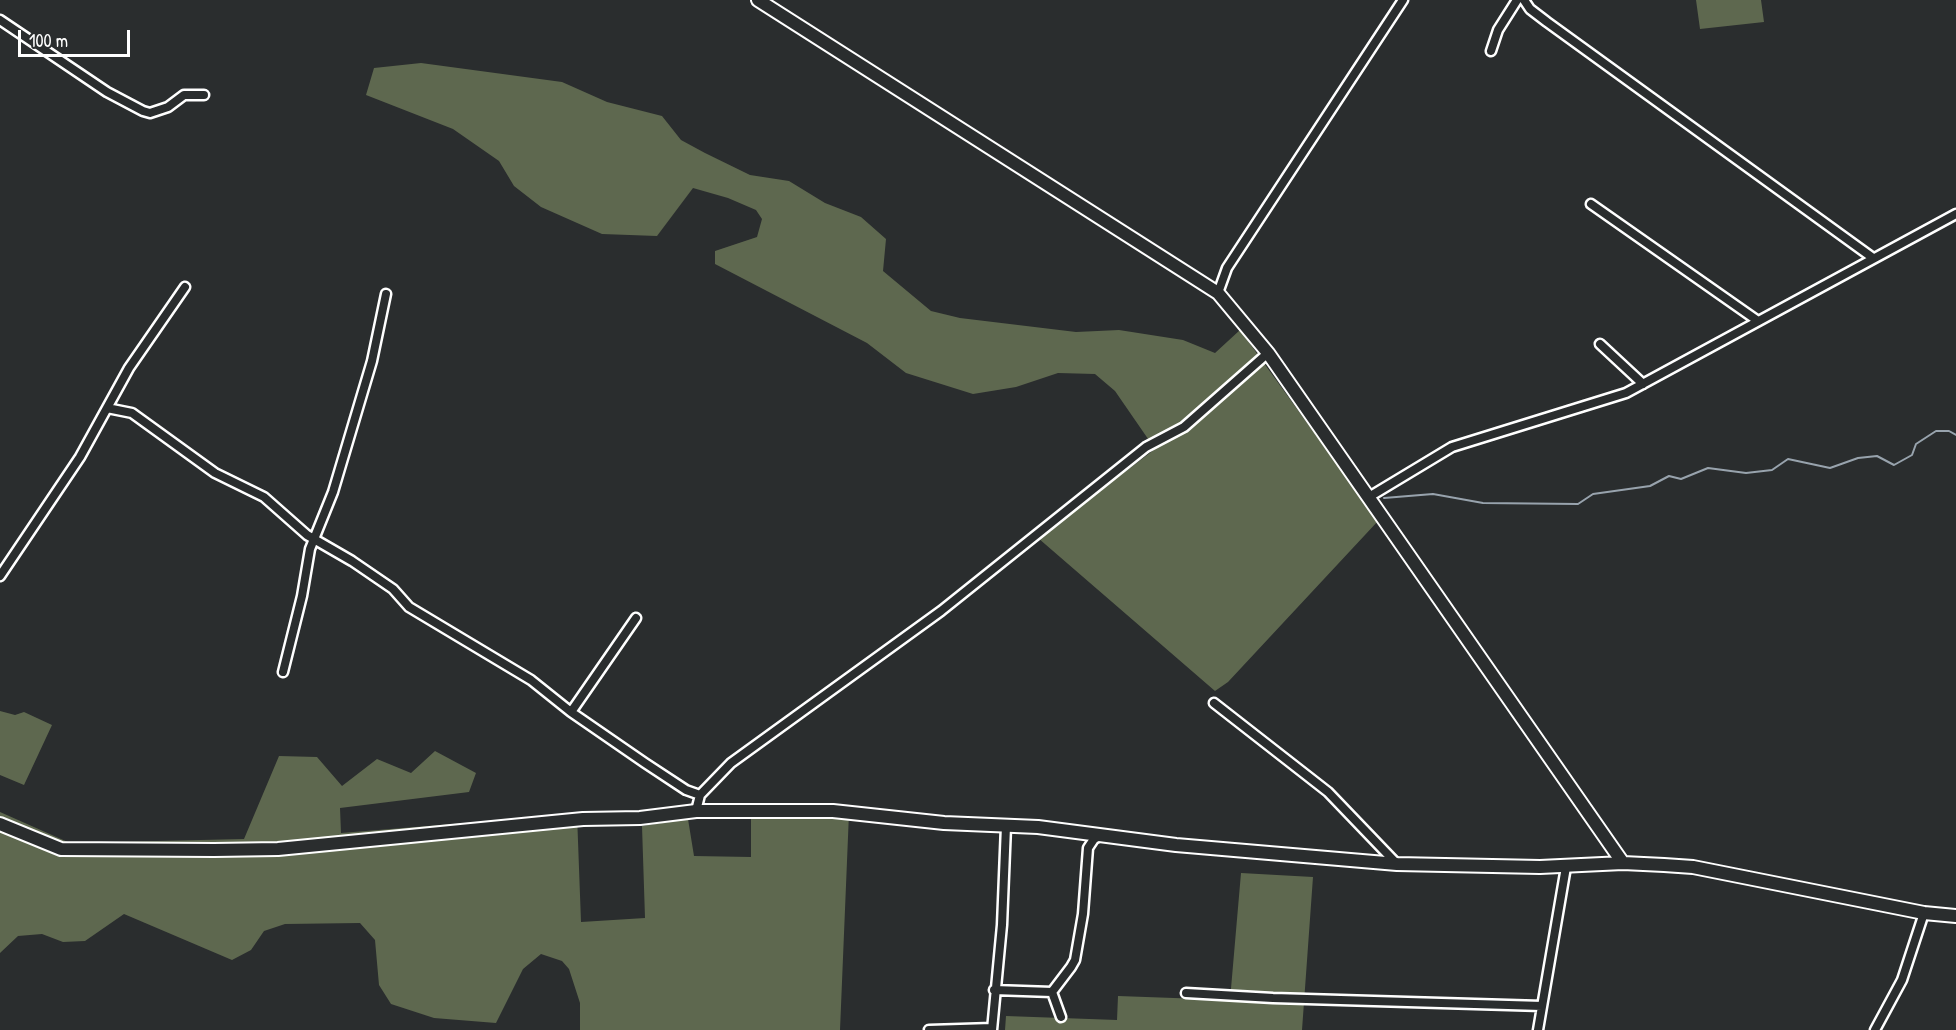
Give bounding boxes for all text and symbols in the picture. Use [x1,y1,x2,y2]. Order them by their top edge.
scale bar [21,18,134,56]
text: 100 m [29,28,68,53]

